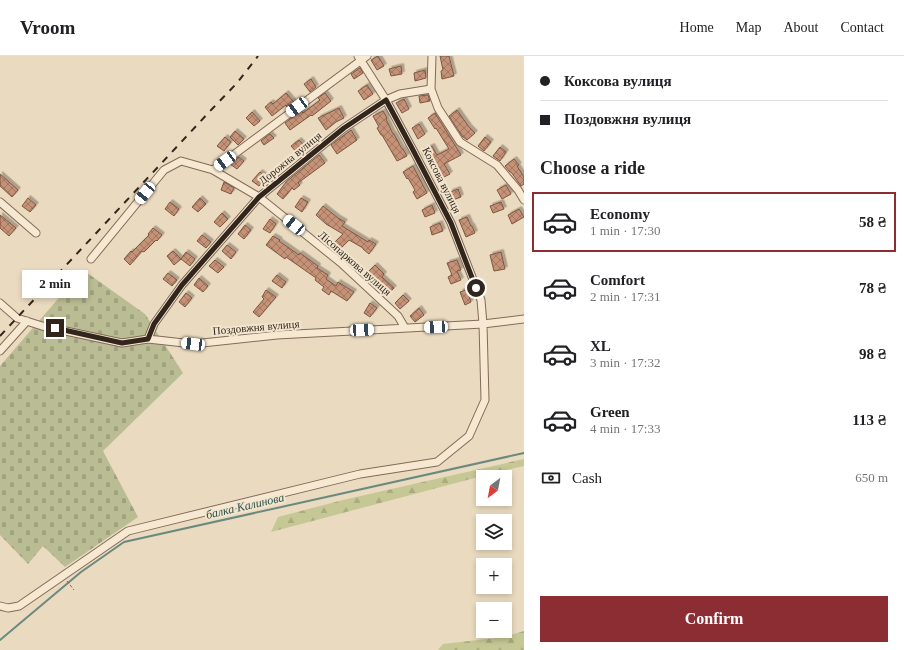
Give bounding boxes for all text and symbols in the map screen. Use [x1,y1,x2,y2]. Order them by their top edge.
text: Vroom [20,17,75,38]
text: Home [680,20,714,35]
text: Map [736,20,761,35]
text: About [783,20,818,35]
text: Contact [840,20,884,35]
text: Коксова вулиця [564,73,672,89]
car [284,95,310,119]
text: Поздовжня вулиця [564,111,691,127]
street label: Дорожна вулиця [256,129,324,187]
street label: Коксова вулиця [420,145,464,215]
car [212,149,238,173]
text: Choose a ride [540,158,645,178]
car [133,180,157,206]
icon: car [542,204,578,240]
text: Economy [590,206,650,222]
car [281,213,307,237]
text: 58 ₴ [859,214,886,230]
text: 1 min · 17:30 [590,223,660,238]
street label: Лісопаркова вулиця [316,228,394,298]
callout: 2 min [22,270,88,298]
icon: car [542,270,578,306]
text: Comfort [590,272,645,288]
text: 2 min [39,276,71,291]
route start [467,279,485,297]
text: 78 ₴ [859,280,886,296]
text: 2 min · 17:31 [590,289,660,304]
street label: Поздовжня вулиця [212,317,300,337]
route end [46,319,64,337]
car [424,320,448,334]
car [350,323,374,337]
icon: car [542,336,578,372]
car [180,337,206,351]
text: XL [590,338,611,354]
text: 98 ₴ [859,346,886,362]
text: 3 min · 17:32 [590,355,660,370]
icon: car [542,402,578,438]
text: Green [590,404,630,420]
text: 113 ₴ [852,412,886,428]
text: 4 min · 17:33 [590,421,660,436]
icon: cash [540,467,562,489]
north arrow [476,470,512,506]
map controls [476,470,512,638]
text: Cash [572,470,602,486]
text: 650 m [855,470,888,485]
water label: балка Калинова [205,490,285,522]
button: layers [476,514,512,550]
button: + [476,558,512,594]
button: Confirm [540,596,888,642]
button: − [476,602,512,638]

